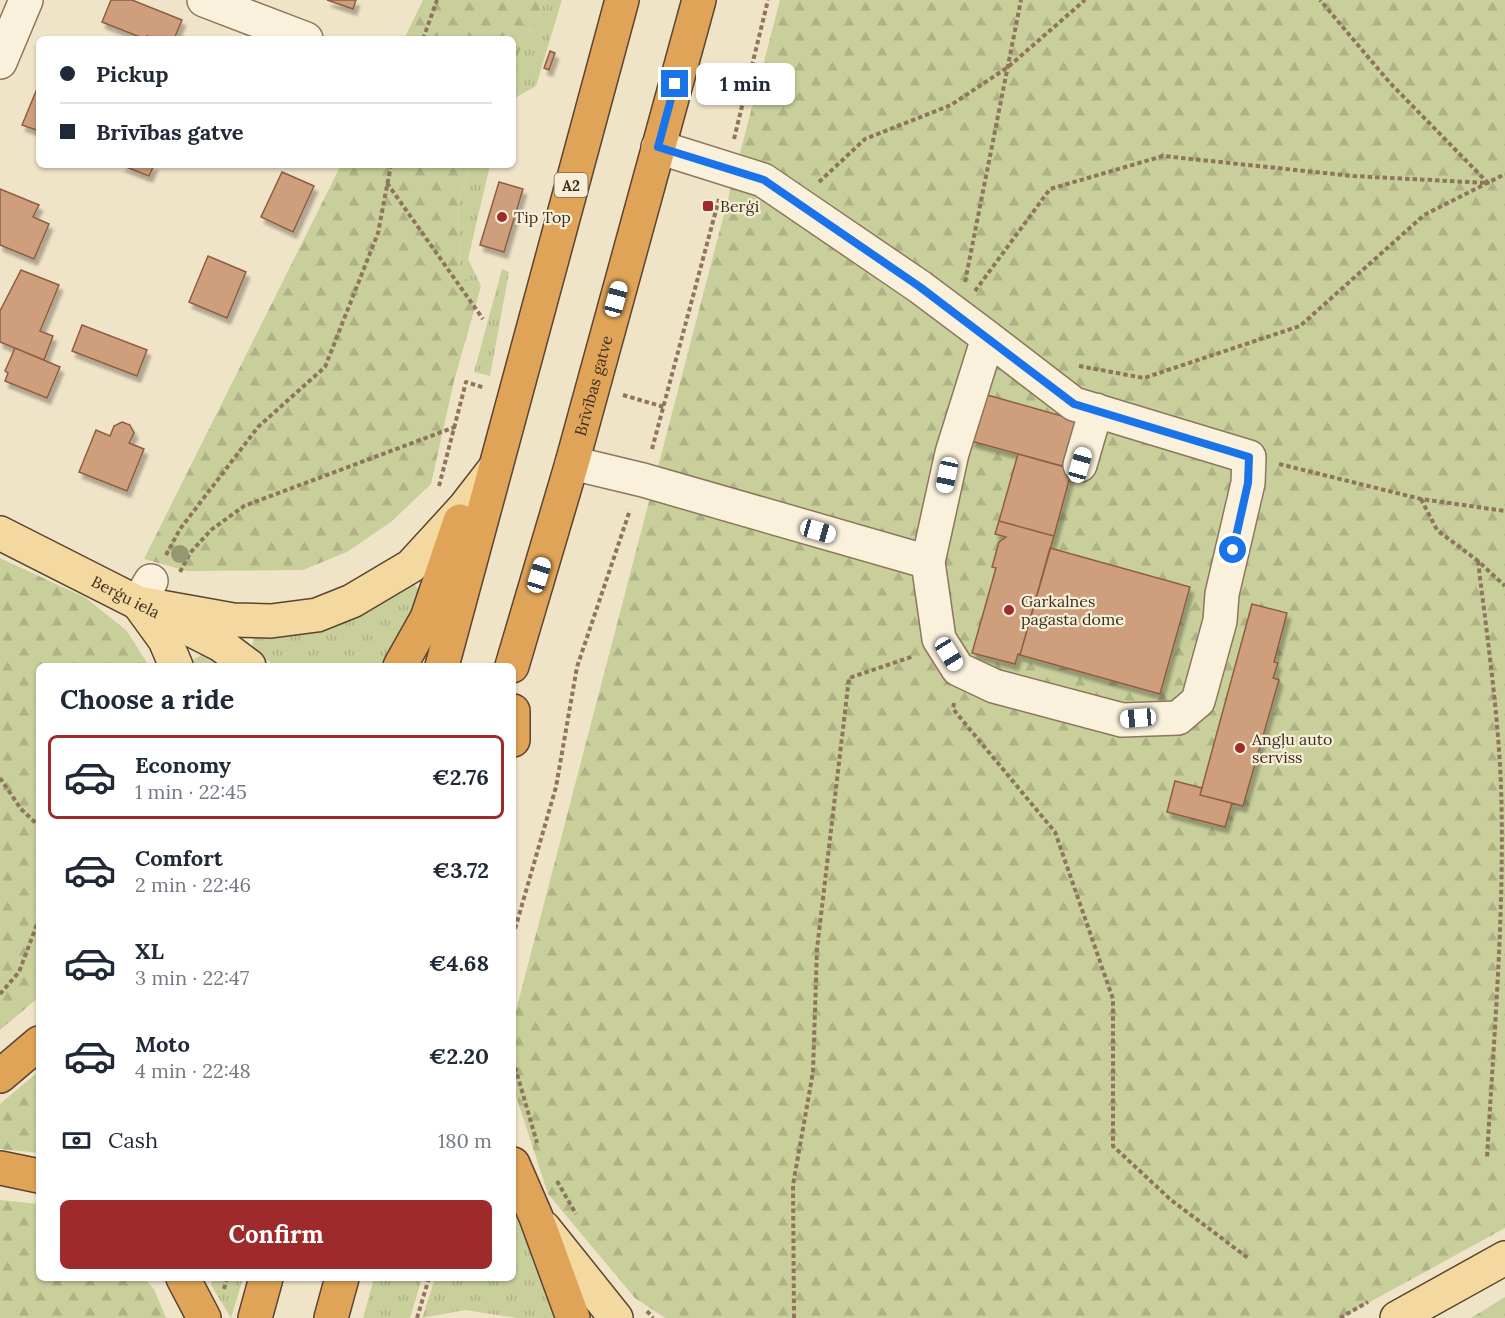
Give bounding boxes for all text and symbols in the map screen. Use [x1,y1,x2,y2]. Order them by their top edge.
text: Pickup [96,60,169,88]
callout: 1 min [696,63,795,105]
route end [661,70,688,97]
text: 1 min [720,71,771,96]
text: Brīvības gatve [96,118,244,146]
road number: A2 [554,173,588,197]
place label: Berģi [720,196,759,216]
marker: Berģi [701,199,715,213]
place label: Tip Top [514,207,571,227]
marker: Tip Top [495,210,509,224]
car [603,279,629,319]
street label: Brīvības gatve [570,333,617,438]
car [1066,445,1094,485]
car [934,456,960,494]
car [798,517,838,545]
route start [1219,536,1246,563]
car [525,555,553,595]
street label: Berģu iela [88,571,163,622]
place label: Garkalnes pagasta dome [1021,591,1124,629]
marker: Garkalnes pagasta dome [1002,603,1016,617]
car [932,634,966,674]
text: Choose a ride [60,682,234,716]
car [1119,707,1157,729]
place label: Angļu auto serviss [1251,729,1332,767]
marker: Angļu auto serviss [1233,741,1247,755]
icon: car [63,750,117,804]
text: Economy [135,751,231,779]
text: €2.76 [432,763,489,791]
text: 1 min · 22:45 [135,779,247,804]
icon: car [63,843,117,897]
text: Comfort [135,844,223,872]
text: €3.72 [432,856,489,884]
text: 2 min · 22:46 [135,872,251,897]
icon: car [63,936,117,990]
text: XL [135,937,164,965]
text: €4.68 [429,949,489,977]
text: 3 min · 22:47 [135,965,249,990]
icon: car [63,1029,117,1083]
text: Moto [135,1030,190,1058]
text: €2.20 [429,1042,489,1070]
text: 4 min · 22:48 [135,1058,251,1083]
icon: cash [60,1124,93,1157]
text: Cash [108,1126,158,1154]
text: 180 m [438,1128,492,1153]
button: Confirm [60,1200,492,1269]

